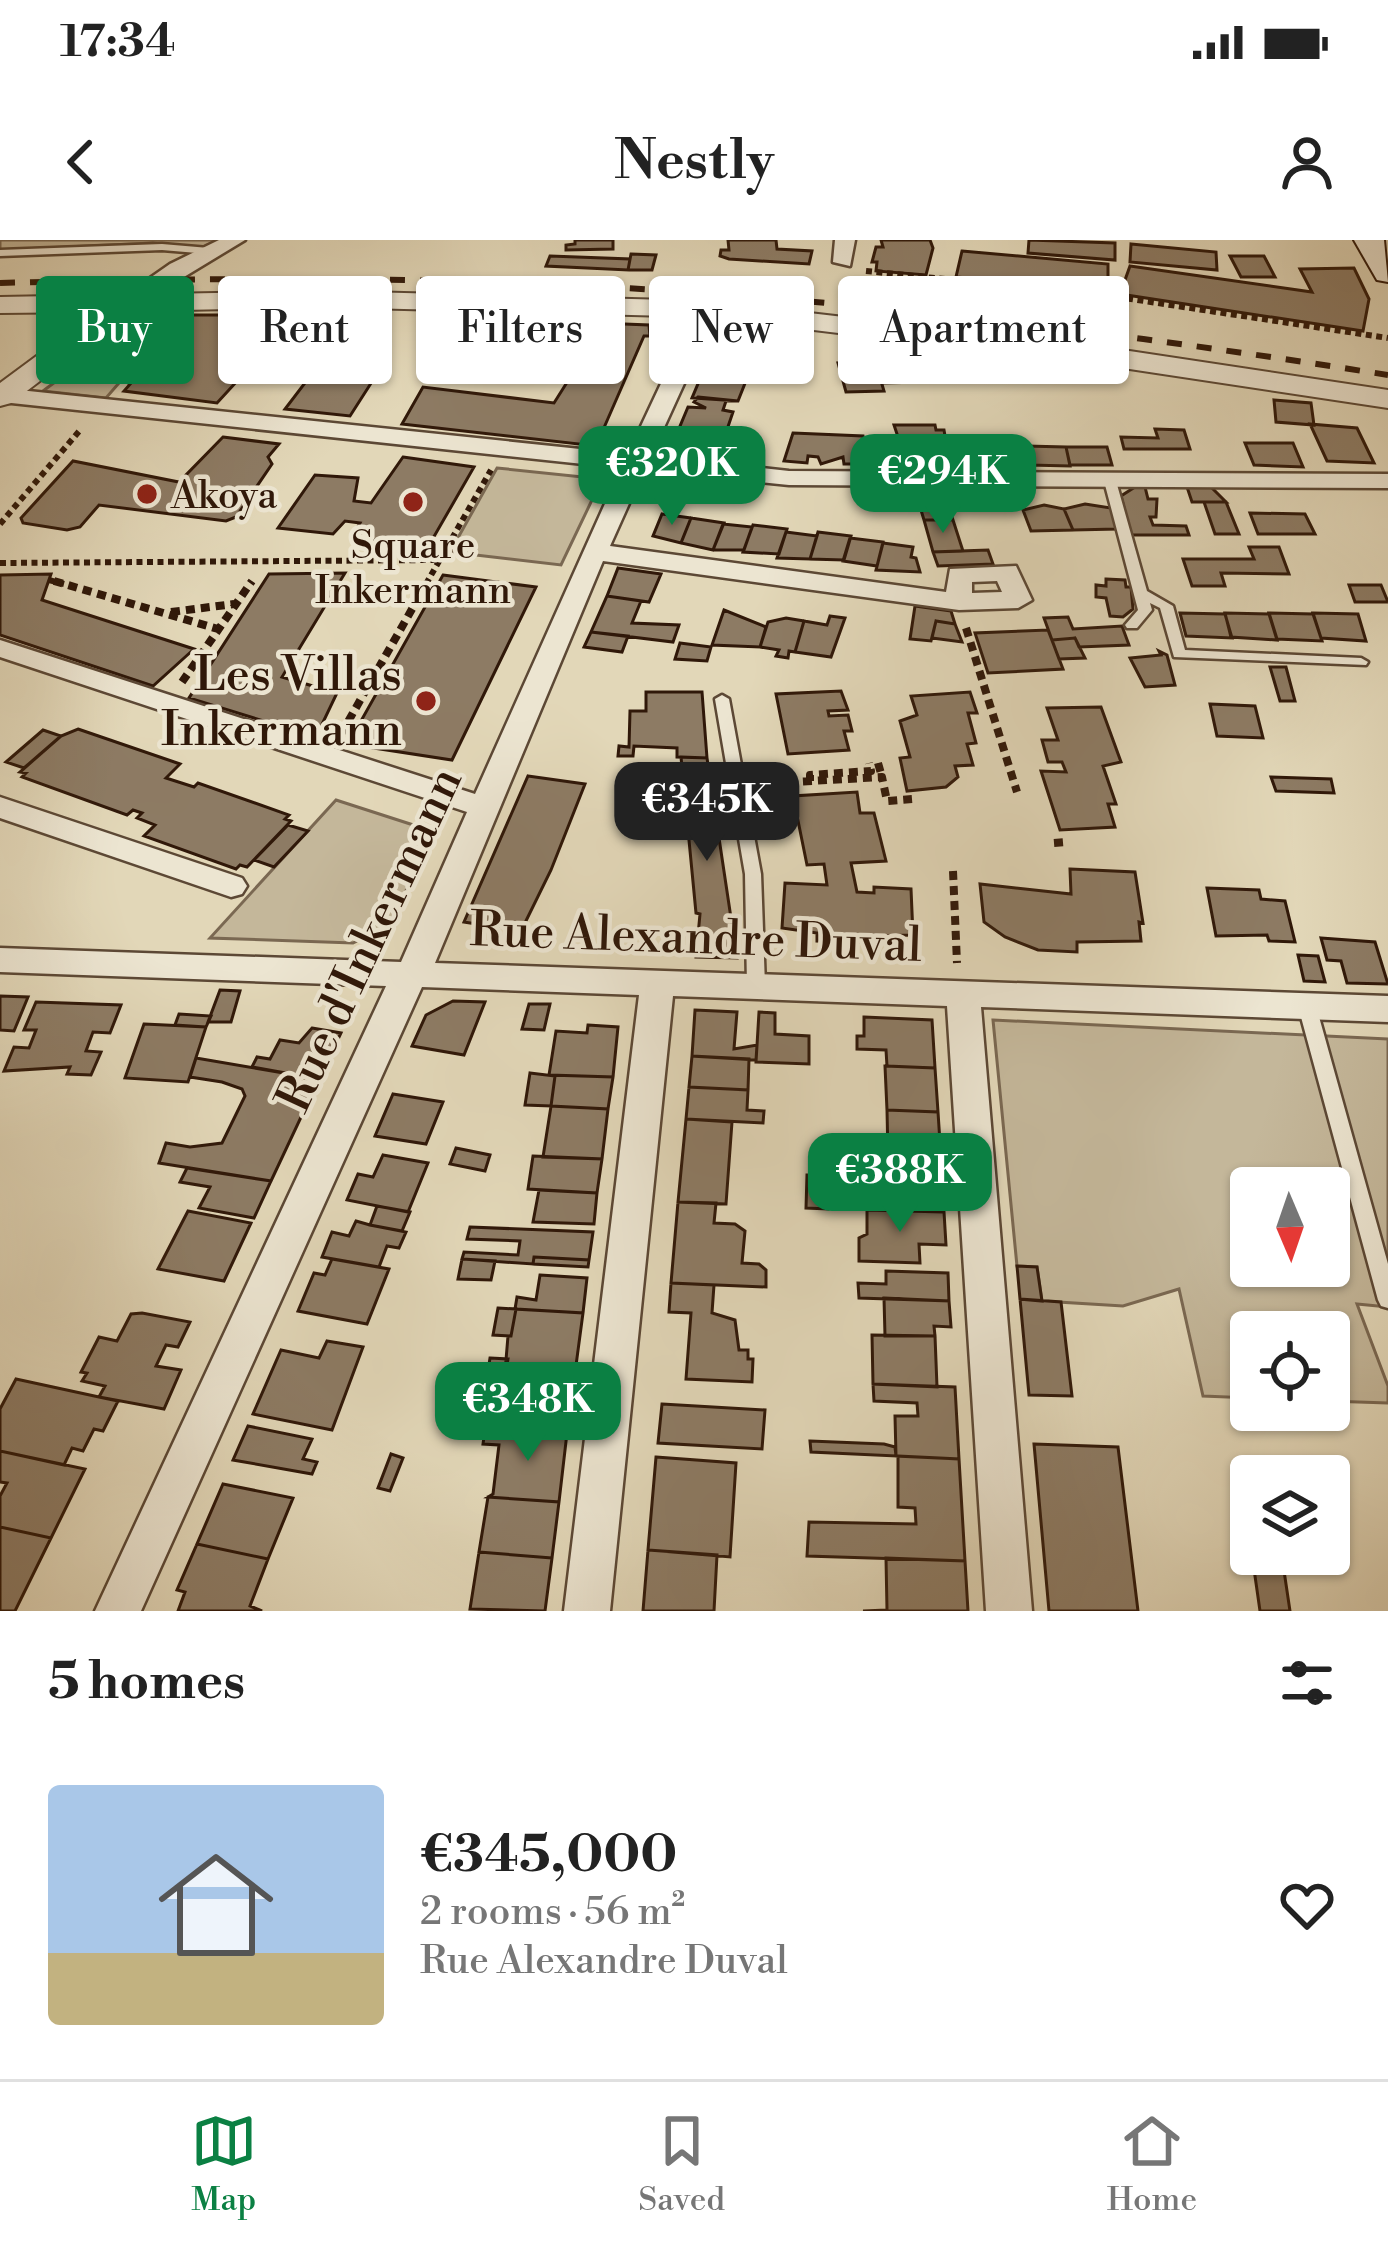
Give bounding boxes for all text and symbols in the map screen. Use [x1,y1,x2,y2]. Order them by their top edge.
text: 17:34 [60,14,176,71]
text: Nestly [614,128,774,196]
icon: back [48,129,114,195]
icon: person [1274,129,1340,195]
chip: Buy [36,276,194,384]
chip: Rent [218,276,392,384]
chip: Filters [416,276,625,384]
chip: New [649,276,814,384]
chip: Apartment [838,276,1129,384]
pin: €320K [588,426,756,528]
pin: €294K [859,434,1027,536]
text: €320K [605,440,739,489]
text: €294K [877,448,1009,497]
place label: Akoya [170,472,278,521]
marker: Akoya [134,481,160,507]
marker: Square Inkermann [400,489,426,515]
place label: Square Inkermann [315,522,511,616]
place label: Les Villas Inkermann [161,646,402,761]
marker: Les Villas Inkermann [413,688,439,714]
street label: Rue d'Inkermann [265,758,477,1122]
pin: €345K [623,762,791,864]
text: €345K [641,776,773,825]
street label: Rue Alexandre Duval [469,901,923,977]
pin: €388K [816,1133,984,1235]
text: €388K [835,1147,965,1196]
north arrow [1230,1167,1350,1287]
map controls [1230,1167,1350,1575]
button: locate [1230,1311,1350,1431]
pin: €348K [444,1362,612,1464]
text: €348K [462,1376,594,1425]
button: layers [1230,1455,1350,1575]
icon: filters [1274,1650,1340,1716]
text: 5 homes [48,1651,245,1715]
text: €345,000 [420,1824,677,1888]
icon: home [144,1833,288,1977]
icon: heart [1274,1872,1340,1938]
text: 2 rooms · 56 m² [420,1888,685,1937]
text: Rue Alexandre Duval [420,1937,788,1986]
tab: Map [191,2108,257,2221]
tab: Saved [638,2108,725,2221]
tab: Home [1107,2108,1197,2221]

